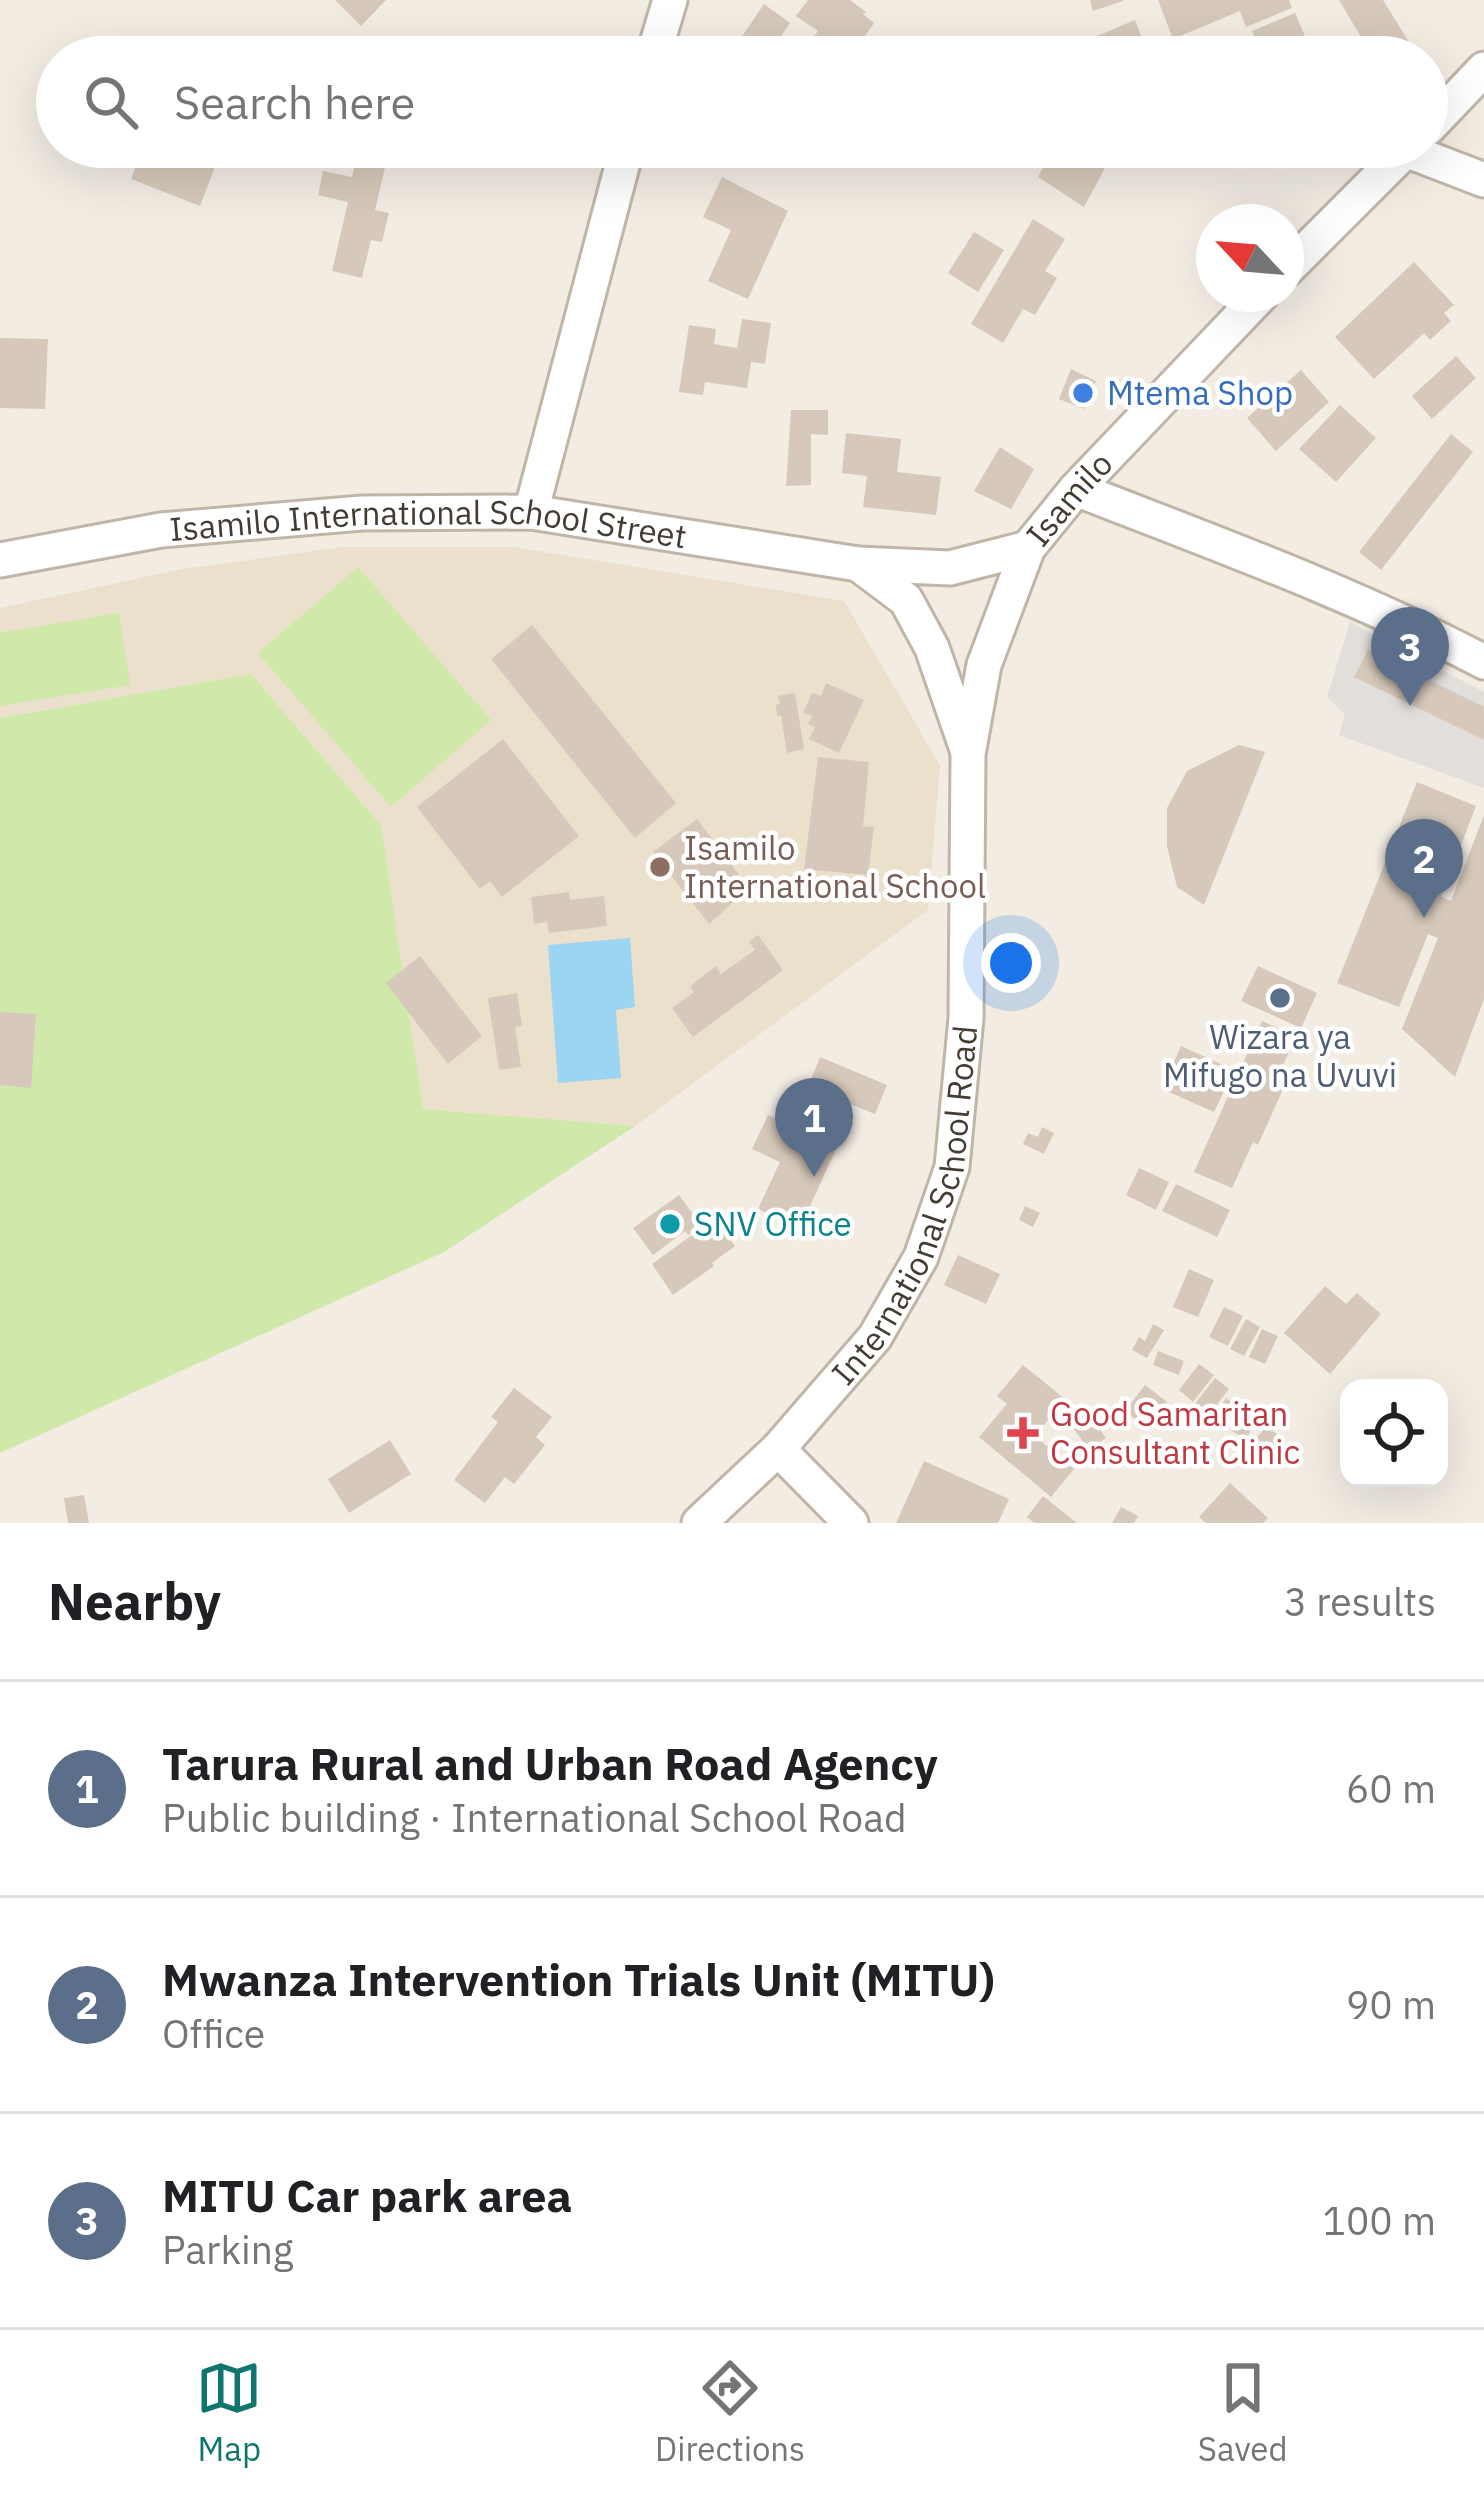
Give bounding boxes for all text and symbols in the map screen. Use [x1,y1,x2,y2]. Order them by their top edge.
search box [36,36,1448,168]
icon: search [78,69,144,135]
text: Search here [174,73,415,131]
north arrow [1196,204,1304,312]
place label: Mtema Shop [1107,371,1293,414]
marker: Mtema Shop [1070,380,1096,406]
street label: Isamilo [1016,442,1121,555]
street label: Isamilo International School Street [168,489,690,557]
pin: 3 [1371,607,1449,706]
pin: 2 [1385,819,1463,918]
place label: Isamilo International School [684,826,986,907]
marker: Isamilo International School [647,854,673,880]
your location [981,933,1041,993]
marker: Wizara ya Mifugo na Uvuvi [1267,985,1293,1011]
place label: Wizara ya Mifugo na Uvuvi [1163,1015,1397,1096]
street label: International School Road [822,1024,986,1393]
pin: 1 [775,1078,853,1177]
place label: SNV Office [694,1202,852,1245]
marker: SNV Office [657,1211,683,1237]
map controls [1340,1379,1448,1487]
button: locate [1340,1379,1448,1487]
place label: Good Samaritan Consultant Clinic [1050,1392,1300,1473]
marker: Good Samaritan Consultant Clinic [1007,1417,1039,1449]
text: Nearby [48,1568,221,1634]
text: 3 results [1284,1576,1436,1627]
text: Tarura Rural and Urban Road Agency [162,1734,938,1792]
text: 1 [75,1763,99,1814]
text: 60 m [1346,1763,1436,1814]
text: Public building · International School Road [162,1792,907,1843]
text: Mwanza Intervention Trials Unit (MITU) [162,1950,995,2008]
text: 2 [75,1979,99,2030]
text: 90 m [1346,1979,1436,2030]
text: Office [162,2008,265,2059]
text: MITU Car park area [162,2166,572,2224]
text: 3 [75,2195,99,2246]
text: 100 m [1323,2195,1436,2246]
text: Parking [162,2224,293,2275]
tab: Map [196,2355,262,2470]
tab: Directions [655,2355,805,2470]
tab: Saved [1198,2355,1288,2470]

